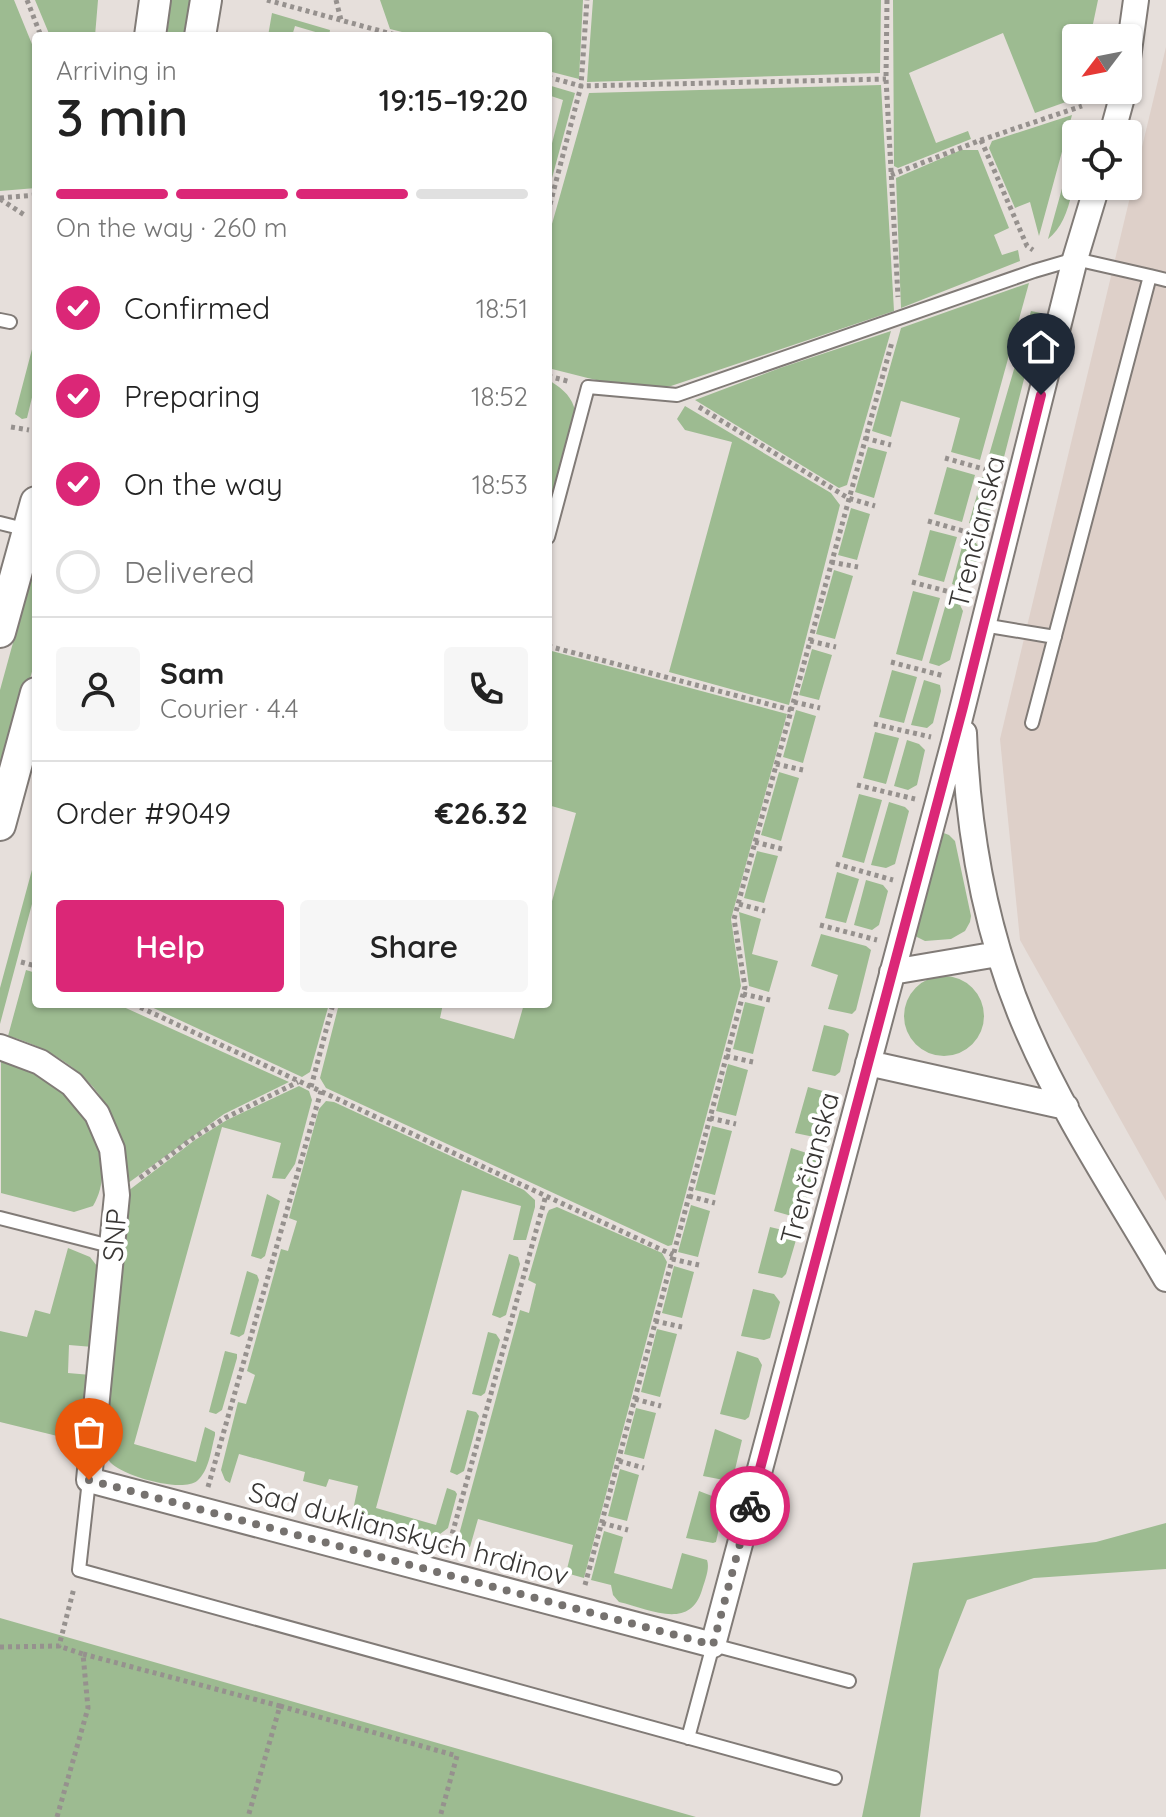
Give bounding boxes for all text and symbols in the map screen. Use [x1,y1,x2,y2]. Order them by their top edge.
north arrow [1062,24,1142,104]
map controls [1062,24,1142,200]
text: Arriving in [56,54,177,87]
text: 19:15–19:20 [379,81,528,119]
text: 3 min [56,84,189,149]
button: locate [1062,120,1142,200]
text: On the way · 260 m [56,211,288,244]
icon: check [56,286,100,330]
text: Confirmed [124,289,270,327]
text: 18:51 [476,292,528,325]
pin [1007,313,1075,395]
icon: home [1019,325,1063,369]
icon: check [56,374,100,418]
text: Preparing [124,377,260,415]
text: 18:52 [471,380,528,413]
street label: Trenčianska [940,452,1012,612]
icon: check [56,462,100,506]
text: On the way [124,465,283,503]
text: 18:53 [472,468,528,501]
text: Delivered [124,553,255,591]
button: person [56,647,140,731]
button: phone [444,647,528,731]
text: Sam [160,654,224,692]
text: Courier · 4.4 [160,692,298,725]
text: Order #9049 [56,794,231,832]
text: €26.32 [435,794,528,832]
button: Help [56,900,284,992]
button: Share [300,900,528,992]
street label: Trenčianska [772,1088,846,1248]
street label: SNP [94,1207,134,1263]
pin [55,1398,123,1480]
icon: bag [67,1410,111,1454]
courier [710,1466,790,1546]
street label: Sad duklianskych hrdinov [245,1473,573,1593]
icon: bike [728,1484,772,1528]

